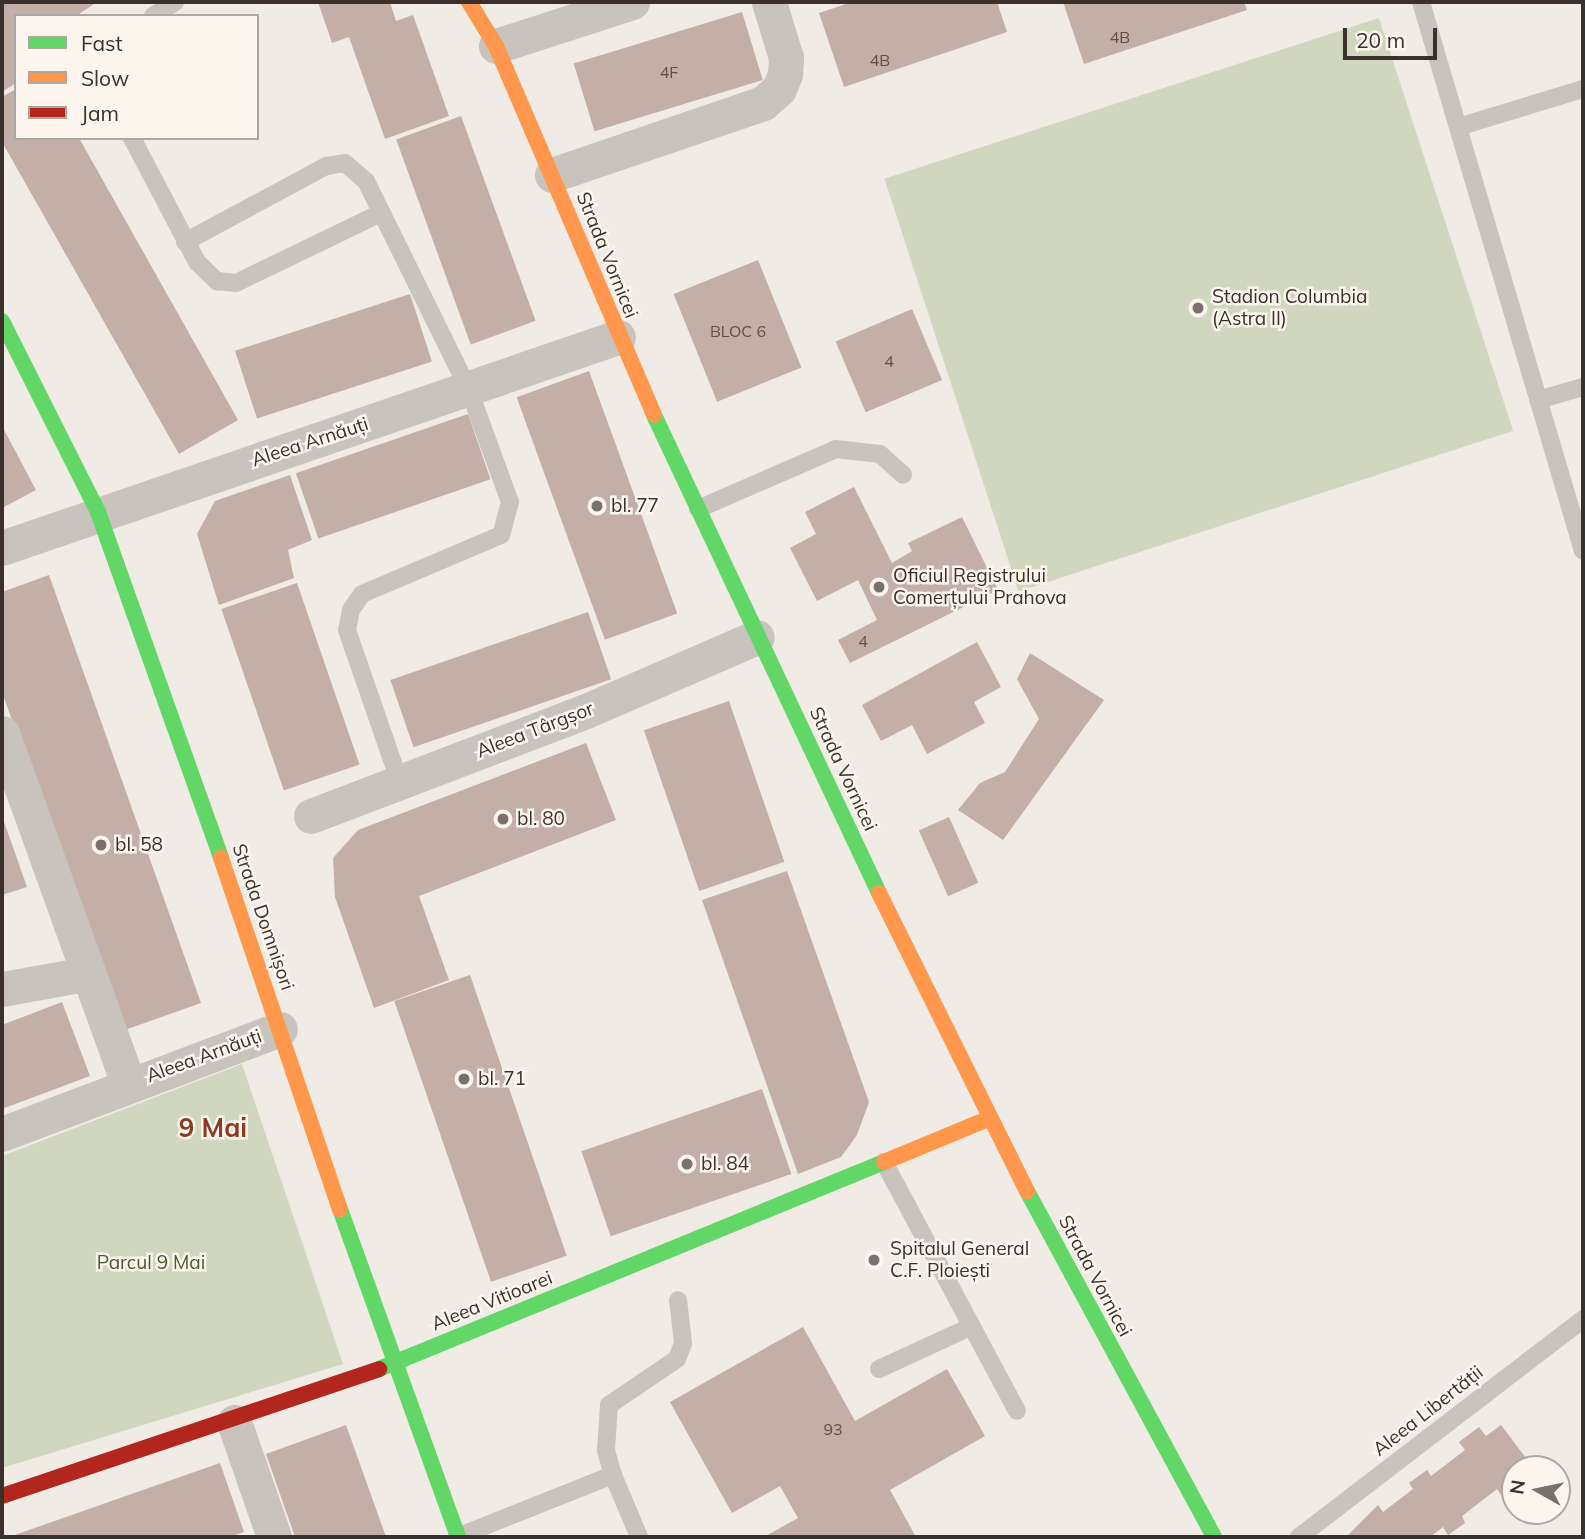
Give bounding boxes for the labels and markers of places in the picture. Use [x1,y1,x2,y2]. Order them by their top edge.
place label: Stadion Columbia (Astra II) [1212,286,1367,330]
marker: Stadion Columbia (Astra II) [1190,300,1206,316]
place label: bl. 77 [611,495,659,517]
marker: bl. 77 [589,498,605,514]
place label: Oficiul Registrului Comerțului Prahova [893,565,1067,609]
marker: Oficiul Registrului Comerțului Prahova [871,579,887,595]
place label: bl. 80 [517,808,565,830]
marker: bl. 80 [495,811,511,827]
place label: bl. 58 [115,834,163,856]
marker: bl. 58 [93,837,109,853]
place label: bl. 71 [478,1068,526,1090]
marker: bl. 71 [456,1071,472,1087]
place label: bl. 84 [701,1153,749,1175]
marker: bl. 84 [679,1156,695,1172]
place label: Spitalul General C.F. Ploiești [890,1238,1029,1282]
marker: Spitalul General C.F. Ploiești [864,1250,884,1270]

